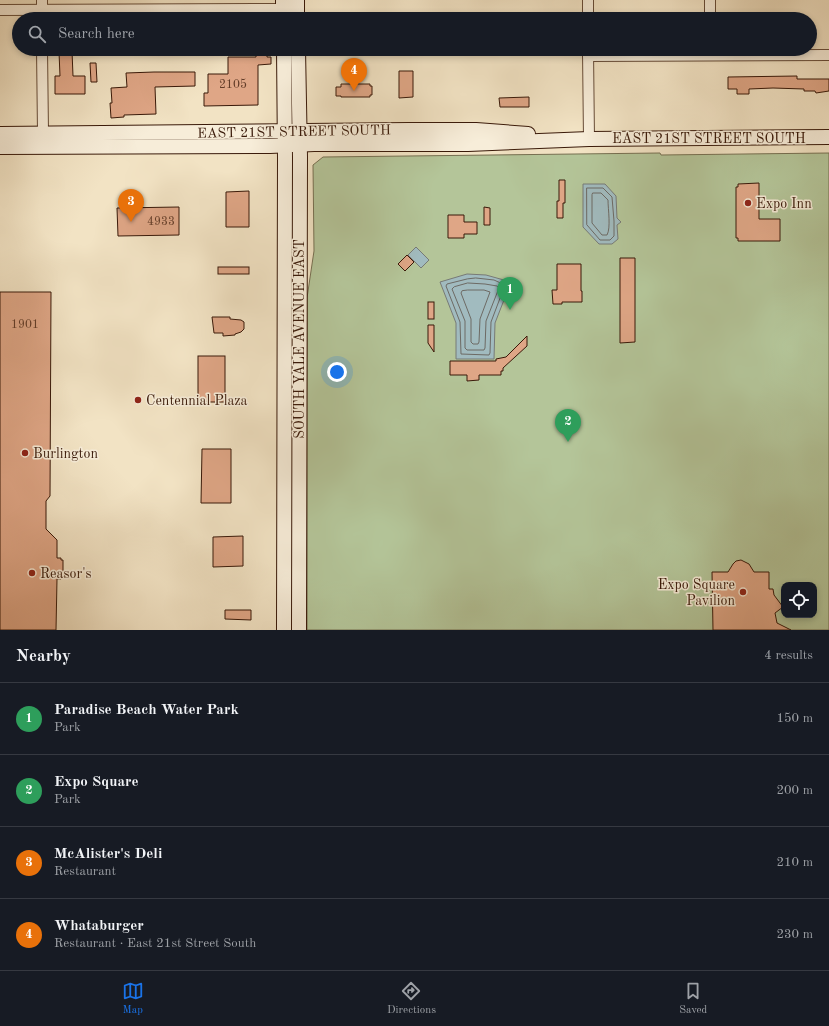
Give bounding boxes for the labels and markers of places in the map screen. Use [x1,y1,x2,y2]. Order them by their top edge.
pin: 4 [341,58,367,91]
pin: 3 [118,189,144,222]
place label: Expo Inn [756,197,812,211]
marker: Expo Inn [743,198,753,208]
pin: 1 [497,277,523,310]
place label: Centennial Plaza [146,394,248,408]
marker: Centennial Plaza [133,395,143,405]
pin: 2 [555,409,581,442]
place label: Burlington [33,447,98,461]
marker: Burlington [20,448,30,458]
place label: Reasor's [40,567,92,581]
marker: Reasor's [27,568,37,578]
place label: Expo Square Pavilion [658,578,735,608]
marker: Expo Square Pavilion [738,587,748,597]

